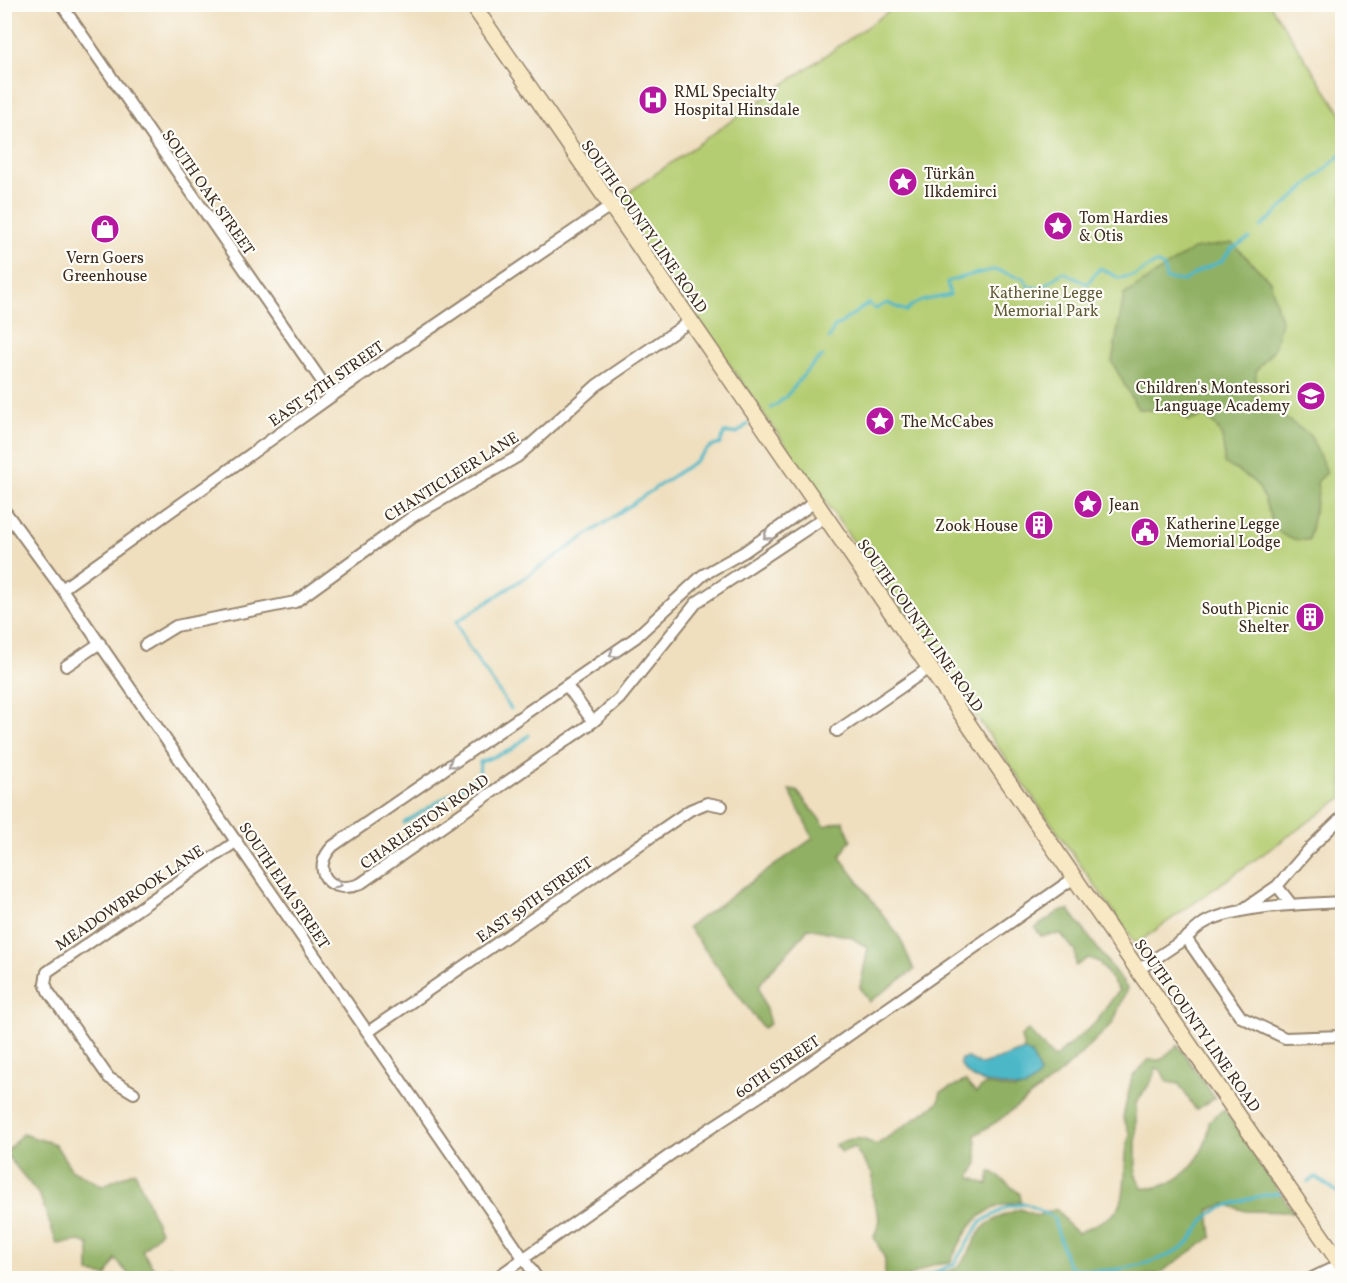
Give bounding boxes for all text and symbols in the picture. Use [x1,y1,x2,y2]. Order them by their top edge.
place label: RML Specialty Hospital Hinsdale [674,82,800,122]
hospital icon: RML Specialty Hospital Hinsdale [637,84,669,116]
street label: SOUTH OAK STREET [156,126,259,260]
street label: SOUTH COUNTY LINE ROAD [575,136,712,318]
place label: Türkân Ilkdemirci [924,164,997,204]
place icon: Türkân Ilkdemirci [887,166,919,198]
place label: Tom Hardies & Otis [1079,208,1168,248]
place icon: Tom Hardies & Otis [1042,210,1074,242]
shop icon: Vern Goers Greenhouse [89,213,121,245]
place label: Vern Goers Greenhouse [63,248,147,288]
park label: Katherine Legge Memorial Park [989,283,1103,323]
street label: EAST 57TH STREET [265,337,389,433]
place label: Children's Montessori Language Academy [1136,378,1290,418]
school or university icon: Children's Montessori Language Academy [1295,380,1327,412]
place icon: The McCabes [864,405,896,437]
place label: The McCabes [901,412,994,434]
street label: CHANTICLEER LANE [381,427,524,528]
place icon: Jean [1072,488,1104,520]
place label: Jean [1109,495,1139,517]
building icon: Zook House [1023,509,1055,541]
place label: Katherine Legge Memorial Lodge [1166,514,1281,554]
place label: Zook House [935,516,1018,538]
public building icon: Katherine Legge Memorial Lodge [1129,516,1161,548]
one-way arrow [762,529,773,540]
street label: SOUTH COUNTY LINE ROAD [851,535,988,717]
place label: South Picnic Shelter [1201,599,1289,639]
building icon: South Picnic Shelter [1294,601,1326,633]
one-way arrow [608,647,619,658]
one-way arrow [448,757,459,768]
street label: CHARLESTON ROAD [356,770,494,875]
street label: SOUTH ELM STREET [233,818,334,954]
street label: MEADOWBROOK LANE [51,841,209,957]
street label: EAST 59TH STREET [473,852,598,949]
one-way arrow [332,877,342,890]
street label: SOUTH COUNTY LINE ROAD [1128,935,1265,1117]
street label: 60TH STREET [731,1031,825,1104]

